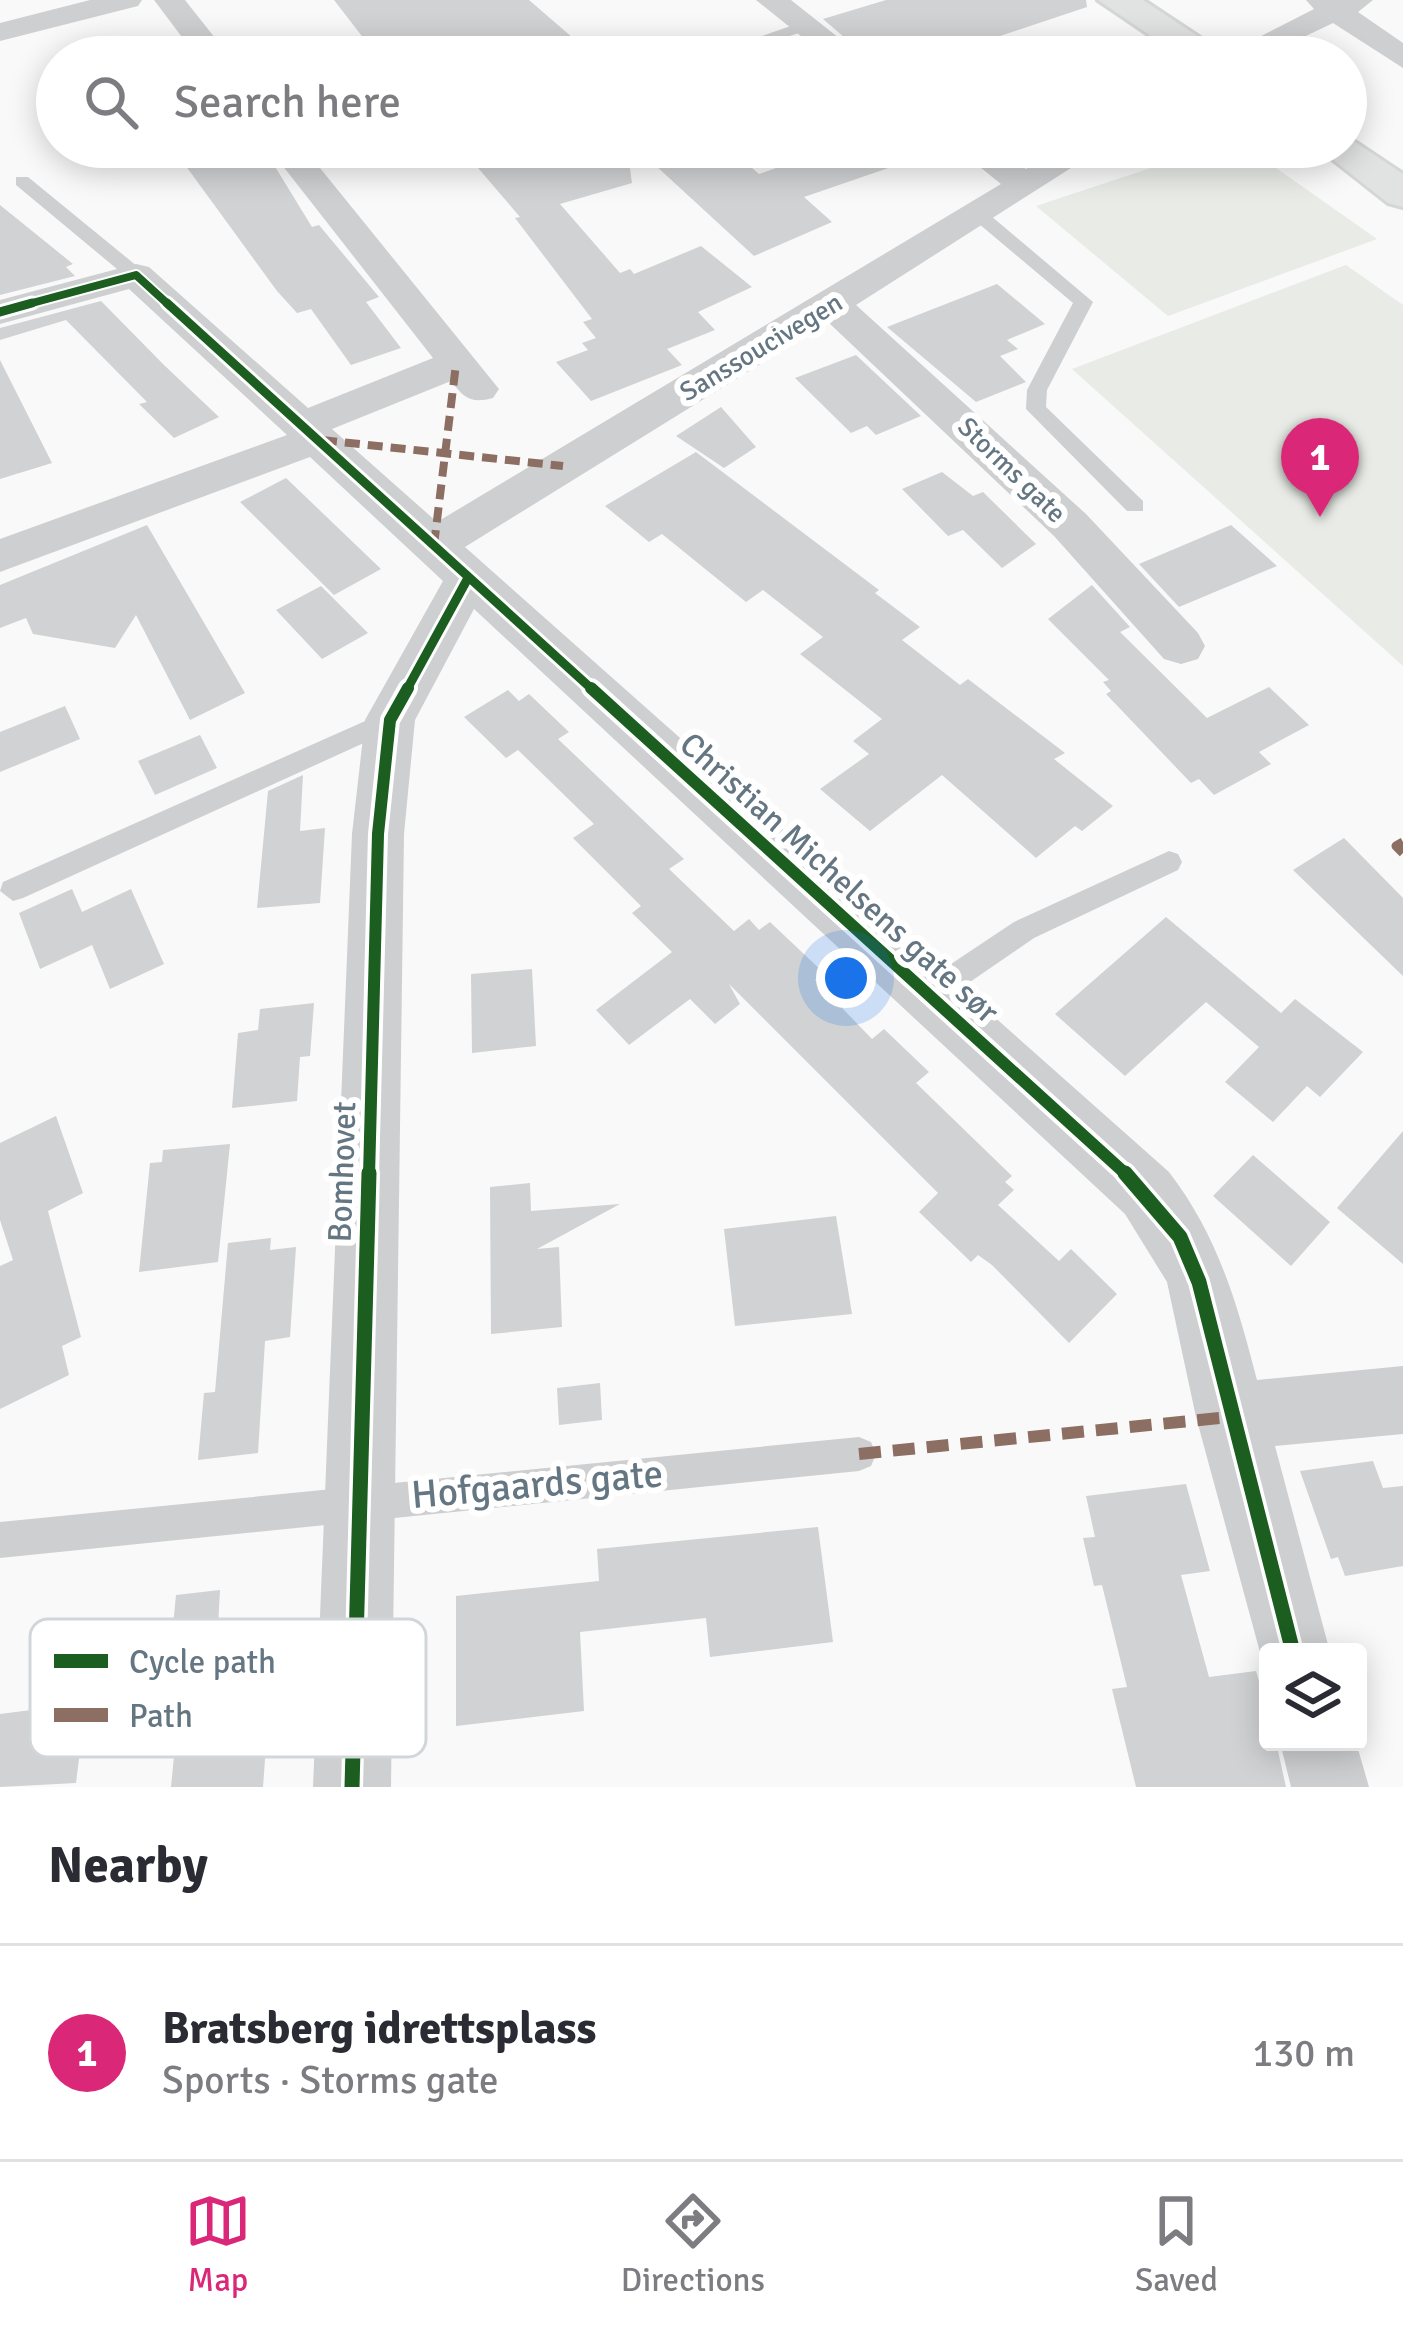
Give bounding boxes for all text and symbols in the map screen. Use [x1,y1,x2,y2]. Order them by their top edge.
search box [36,36,1367,168]
icon: search [78,69,144,135]
text: Search here [174,75,401,130]
street label: Sanssoucivegen [674,286,849,409]
street label: Storms gate [951,411,1073,530]
pin: 1 [1281,418,1359,517]
street label: Christian Michelsens gate sør [671,724,1007,1032]
your location [816,948,876,1008]
street label: Bomhovet [320,1101,365,1243]
street label: Hofgaards gate [409,1449,665,1519]
legend [30,1619,426,1757]
text: Cycle path [129,1642,276,1683]
map controls [1259,1643,1367,1751]
button: layers [1259,1643,1367,1751]
text: Path [129,1696,193,1737]
text: Nearby [48,1834,208,1897]
text: Bratsberg idrettsplass [162,2001,596,2056]
text: 1 [76,2029,98,2077]
text: 130 m [1252,2029,1355,2077]
text: Sports · Storms gate [162,2056,499,2104]
tab: Map [185,2188,251,2301]
tab: Directions [621,2188,765,2301]
tab: Saved [1135,2188,1218,2301]

